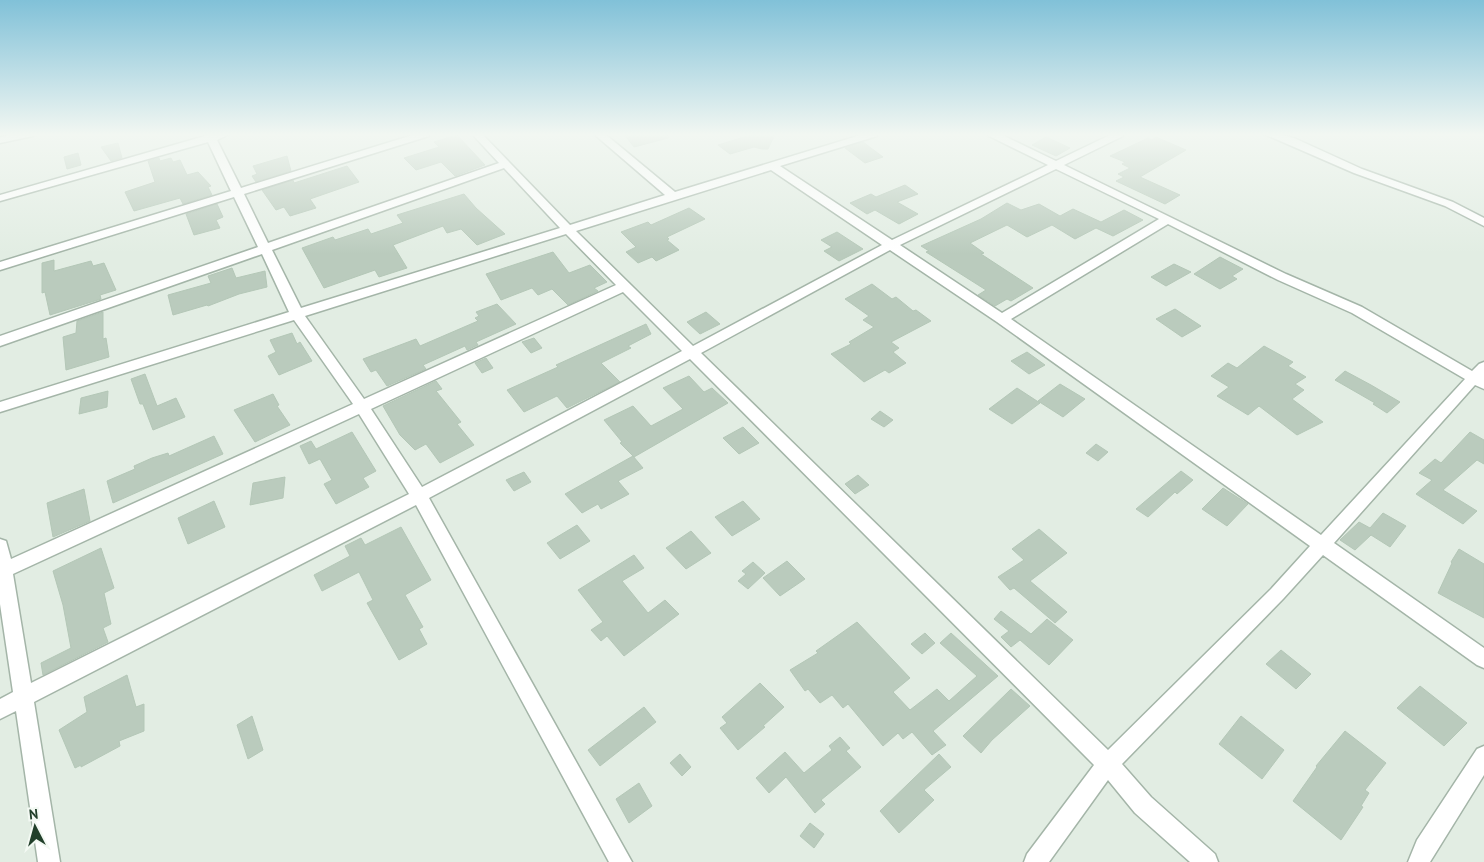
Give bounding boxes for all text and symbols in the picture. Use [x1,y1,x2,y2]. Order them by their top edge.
north arrow [10,802,60,852]
text: N [28,805,39,824]

